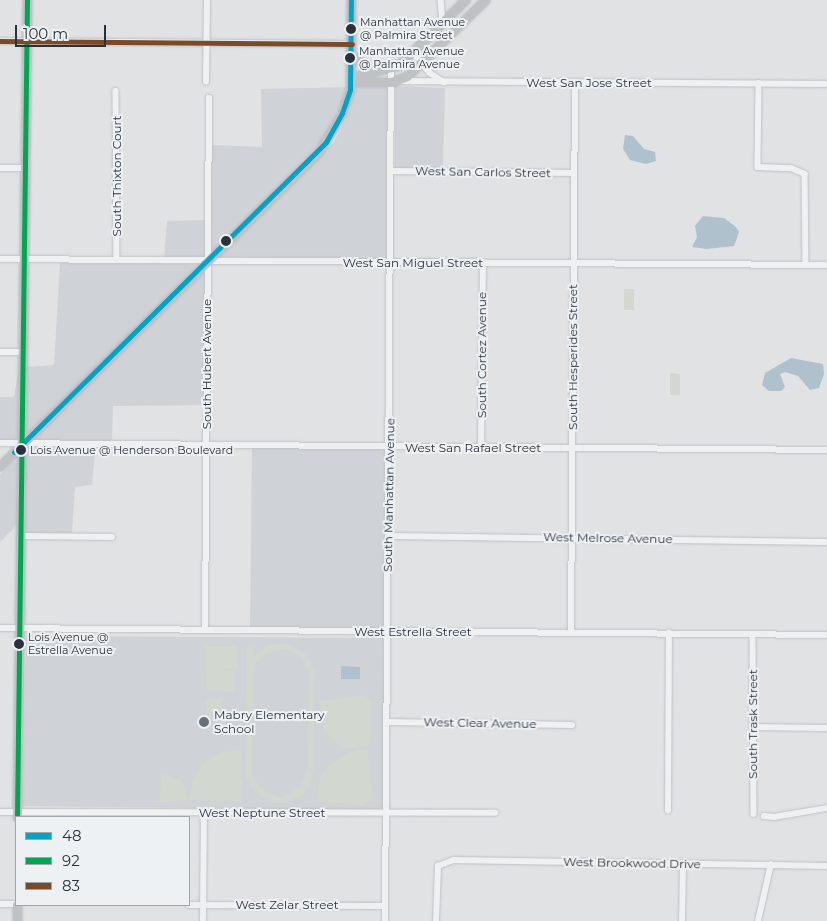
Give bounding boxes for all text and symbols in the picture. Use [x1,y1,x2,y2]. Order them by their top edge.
scale bar [18,15,109,47]
place label: Manhattan Avenue @ Palmira Street [360,16,465,42]
text: 100 m [23,24,68,43]
marker: Manhattan Avenue @ Palmira Street [346,24,356,34]
place label: Manhattan Avenue @ Palmira Avenue [359,45,464,71]
marker: Manhattan Avenue @ Palmira Avenue [345,53,355,63]
street label: West San Jose Street [526,76,652,90]
street label: South Thixton Court [110,116,124,236]
street label: West San Carlos Street [415,164,551,180]
unlabelled marker [221,236,231,246]
street label: West San Miguel Street [343,256,483,270]
street label: South Hesperides Street [566,284,580,430]
street label: South Cortez Avenue [475,292,489,418]
street label: South Hubert Avenue [200,299,214,429]
street label: South Manhattan Avenue [380,418,398,572]
street label: West San Rafael Street [405,441,541,455]
place label: Lois Avenue @ Henderson Boulevard [30,443,233,457]
marker: Lois Avenue @ Henderson Boulevard [16,445,26,455]
street label: West Melrose Avenue [543,530,673,546]
street label: West Estrella Street [354,625,472,639]
place label: Lois Avenue @ Estrella Avenue [28,631,113,657]
marker: Lois Avenue @ Estrella Avenue [14,639,24,649]
street label: South Trask Street [746,669,760,779]
place label: Mabry Elementary School [214,708,325,736]
street label: West Clear Avenue [423,715,537,731]
marker: Mabry Elementary School [198,716,210,728]
street label: West Neptune Street [199,806,325,820]
legend [15,816,190,906]
text: 48 [62,826,82,845]
text: 92 [62,851,80,870]
street label: West Brookwood Drive [563,855,701,871]
text: 83 [62,876,80,895]
street label: West Zelar Street [235,898,339,912]

